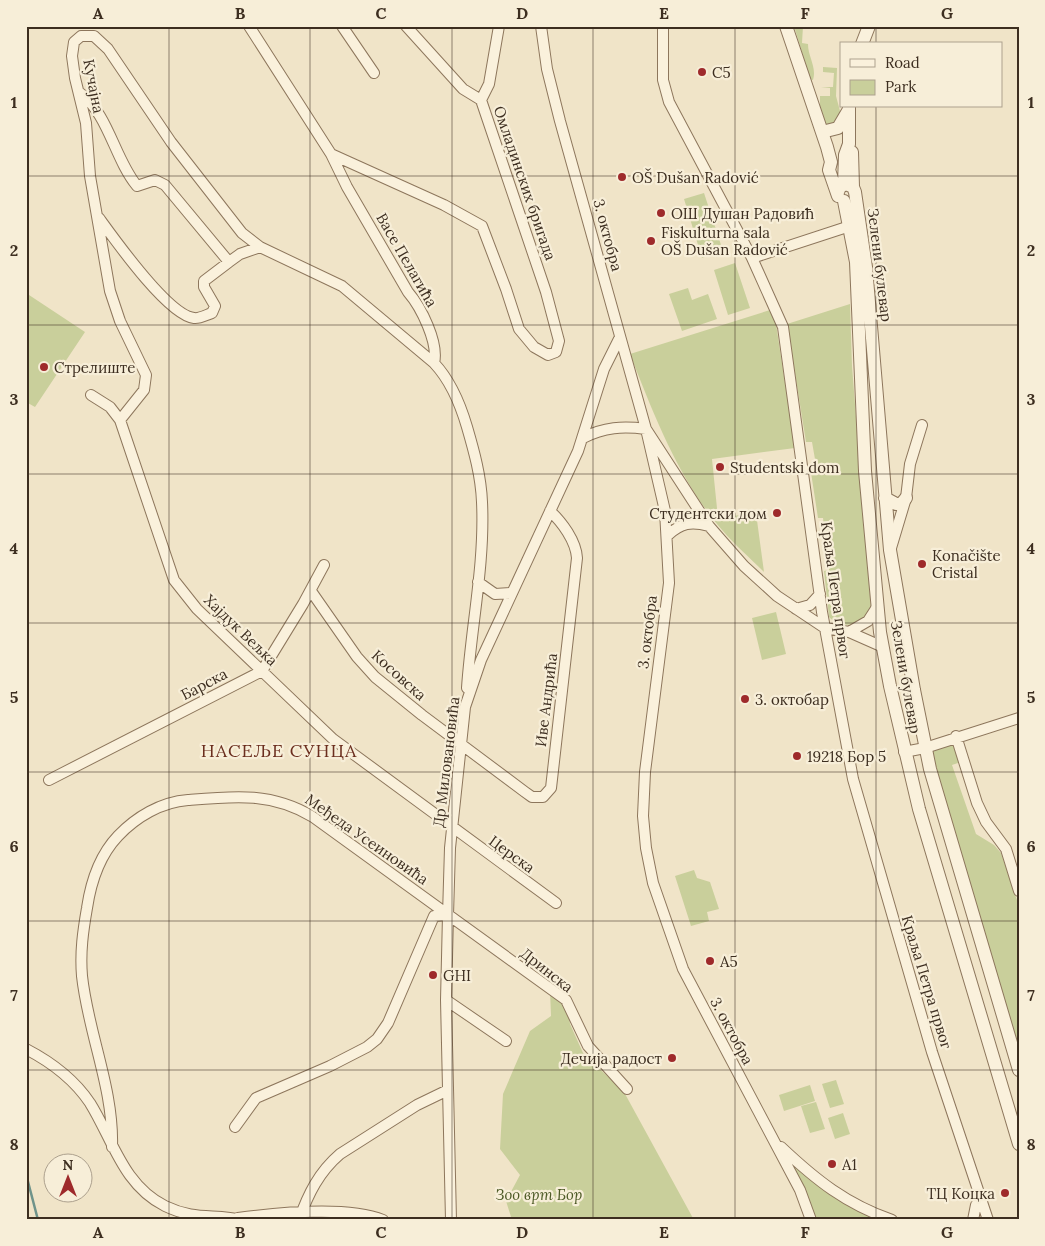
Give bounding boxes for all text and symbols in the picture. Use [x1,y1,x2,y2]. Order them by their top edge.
text: A [93,3,104,23]
text: B [235,3,246,23]
text: C [375,3,387,23]
text: D [516,3,528,23]
text: E [659,3,669,23]
text: F [800,3,810,23]
text: G [941,3,953,23]
legend [840,42,1002,108]
text: Road [885,53,920,72]
street label: Кучајна [79,57,109,115]
place label: C5 [712,63,731,82]
marker: C5 [696,66,708,78]
text: Park [885,77,916,96]
text: 1 [11,92,17,112]
text: 1 [1028,92,1034,112]
street label: Омладинских бригада [490,103,560,263]
place label: OŠ Dušan Radović [632,168,759,187]
marker: OŠ Dušan Radović [616,171,628,183]
street label: 3. октобра [589,197,627,273]
place label: ОШ Душан Радовић [671,204,814,223]
marker: ОШ Душан Радовић [655,207,667,219]
street label: Зелени булевар [864,207,896,323]
street label: Васе Пелагића [372,210,442,311]
place label: Fiskulturna sala OŠ Dušan Radović [661,223,788,259]
marker: Fiskulturna sala OŠ Dušan Radović [645,235,657,247]
text: 2 [10,240,18,260]
text: 2 [1027,240,1035,260]
place label: Стрелиште [54,358,135,377]
marker: Стрелиште [38,361,50,373]
text: 3 [10,389,19,409]
text: 3 [1027,389,1036,409]
place label: Studentski dom [730,458,839,477]
marker: Studentski dom [714,461,726,473]
place label: Студентски дом [649,504,767,523]
marker: Студентски дом [771,507,783,519]
street label: Краља Петра првог [817,520,855,660]
text: 4 [10,538,19,558]
text: 4 [1027,538,1036,558]
place label: Konačište Cristal [932,546,1001,582]
marker: Konačište Cristal [916,558,928,570]
street label: Хајдук Вељка [200,590,282,670]
street label: 3. октобра [633,594,661,670]
street label: Зелени булевар [887,619,925,735]
street label: Косовска [368,645,430,705]
street label: Иве Андрића [531,652,561,748]
street label: Барска [178,664,231,704]
text: 5 [10,687,19,707]
text: 5 [1027,687,1036,707]
place label: 3. октобар [755,690,829,709]
marker: 3. октобар [739,693,751,705]
street label: Др Миловановића [429,695,463,829]
district label: НАСЕЉЕ СУНЦА [201,739,357,762]
place label: 19218 Бор 5 [807,747,886,766]
marker: 19218 Бор 5 [791,750,803,762]
street label: Међеда Усеиновића [302,789,432,889]
street label: Церска [485,831,539,877]
text: 6 [9,836,19,856]
text: 6 [1026,836,1036,856]
street label: Краља Петра првог [898,913,956,1051]
street label: Дринска [517,943,577,997]
place label: A5 [719,952,738,971]
marker: A5 [704,955,716,967]
place label: GHI [443,966,471,985]
marker: GHI [427,969,439,981]
text: 7 [10,985,18,1005]
text: 7 [1027,985,1035,1005]
street label: 3. октобра [706,994,758,1068]
place label: Дечија радост [560,1049,663,1068]
marker: Дечија радост [666,1052,678,1064]
text: 8 [9,1134,19,1154]
text: 8 [1026,1134,1036,1154]
north arrow [42,1154,92,1204]
place label: A1 [841,1155,857,1174]
text: N [63,1156,74,1174]
marker: A1 [826,1158,838,1170]
place label: ТЦ Коцка [926,1184,995,1203]
park label: Зоо врт Бор [496,1185,582,1204]
marker: ТЦ Коцка [999,1187,1011,1199]
text: A [93,1222,104,1242]
text: B [235,1222,246,1242]
text: C [375,1222,387,1242]
text: D [516,1222,528,1242]
text: E [659,1222,669,1242]
text: F [800,1222,810,1242]
text: G [941,1222,953,1242]

